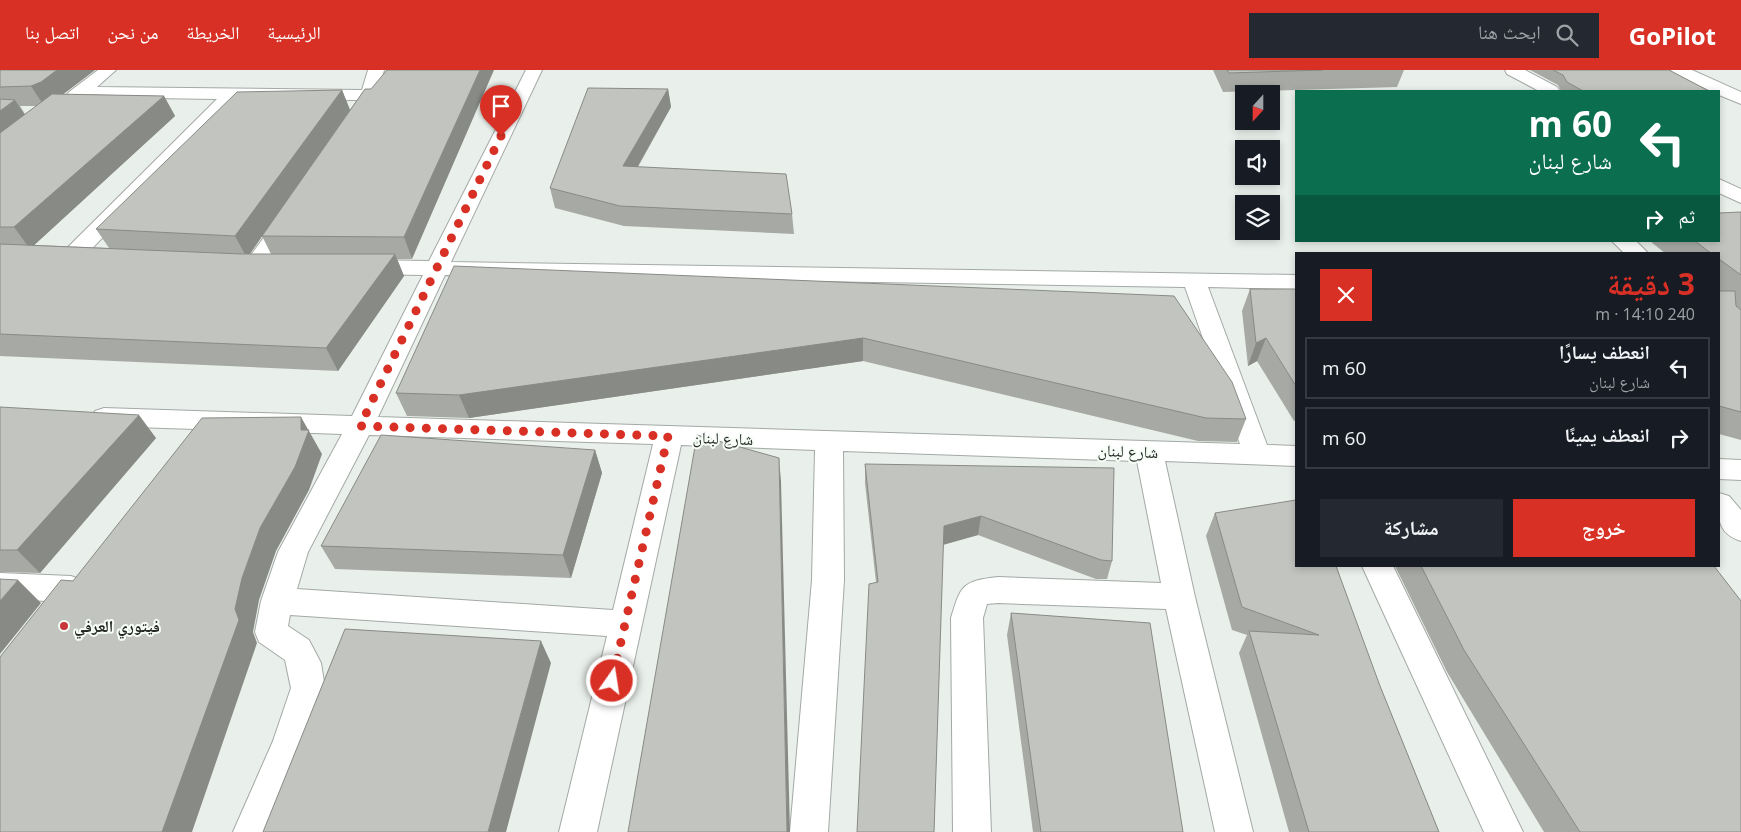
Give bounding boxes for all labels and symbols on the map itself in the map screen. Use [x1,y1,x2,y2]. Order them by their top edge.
pin [480,85,522,136]
north arrow [1235,85,1280,130]
street label: شارع لبنان [692,426,754,450]
street label: شارع لبنان [1097,439,1159,463]
place label: فيتوري العرفي [74,615,160,639]
marker: فيتوري العرفي [58,620,70,632]
position arrow [585,654,637,706]

